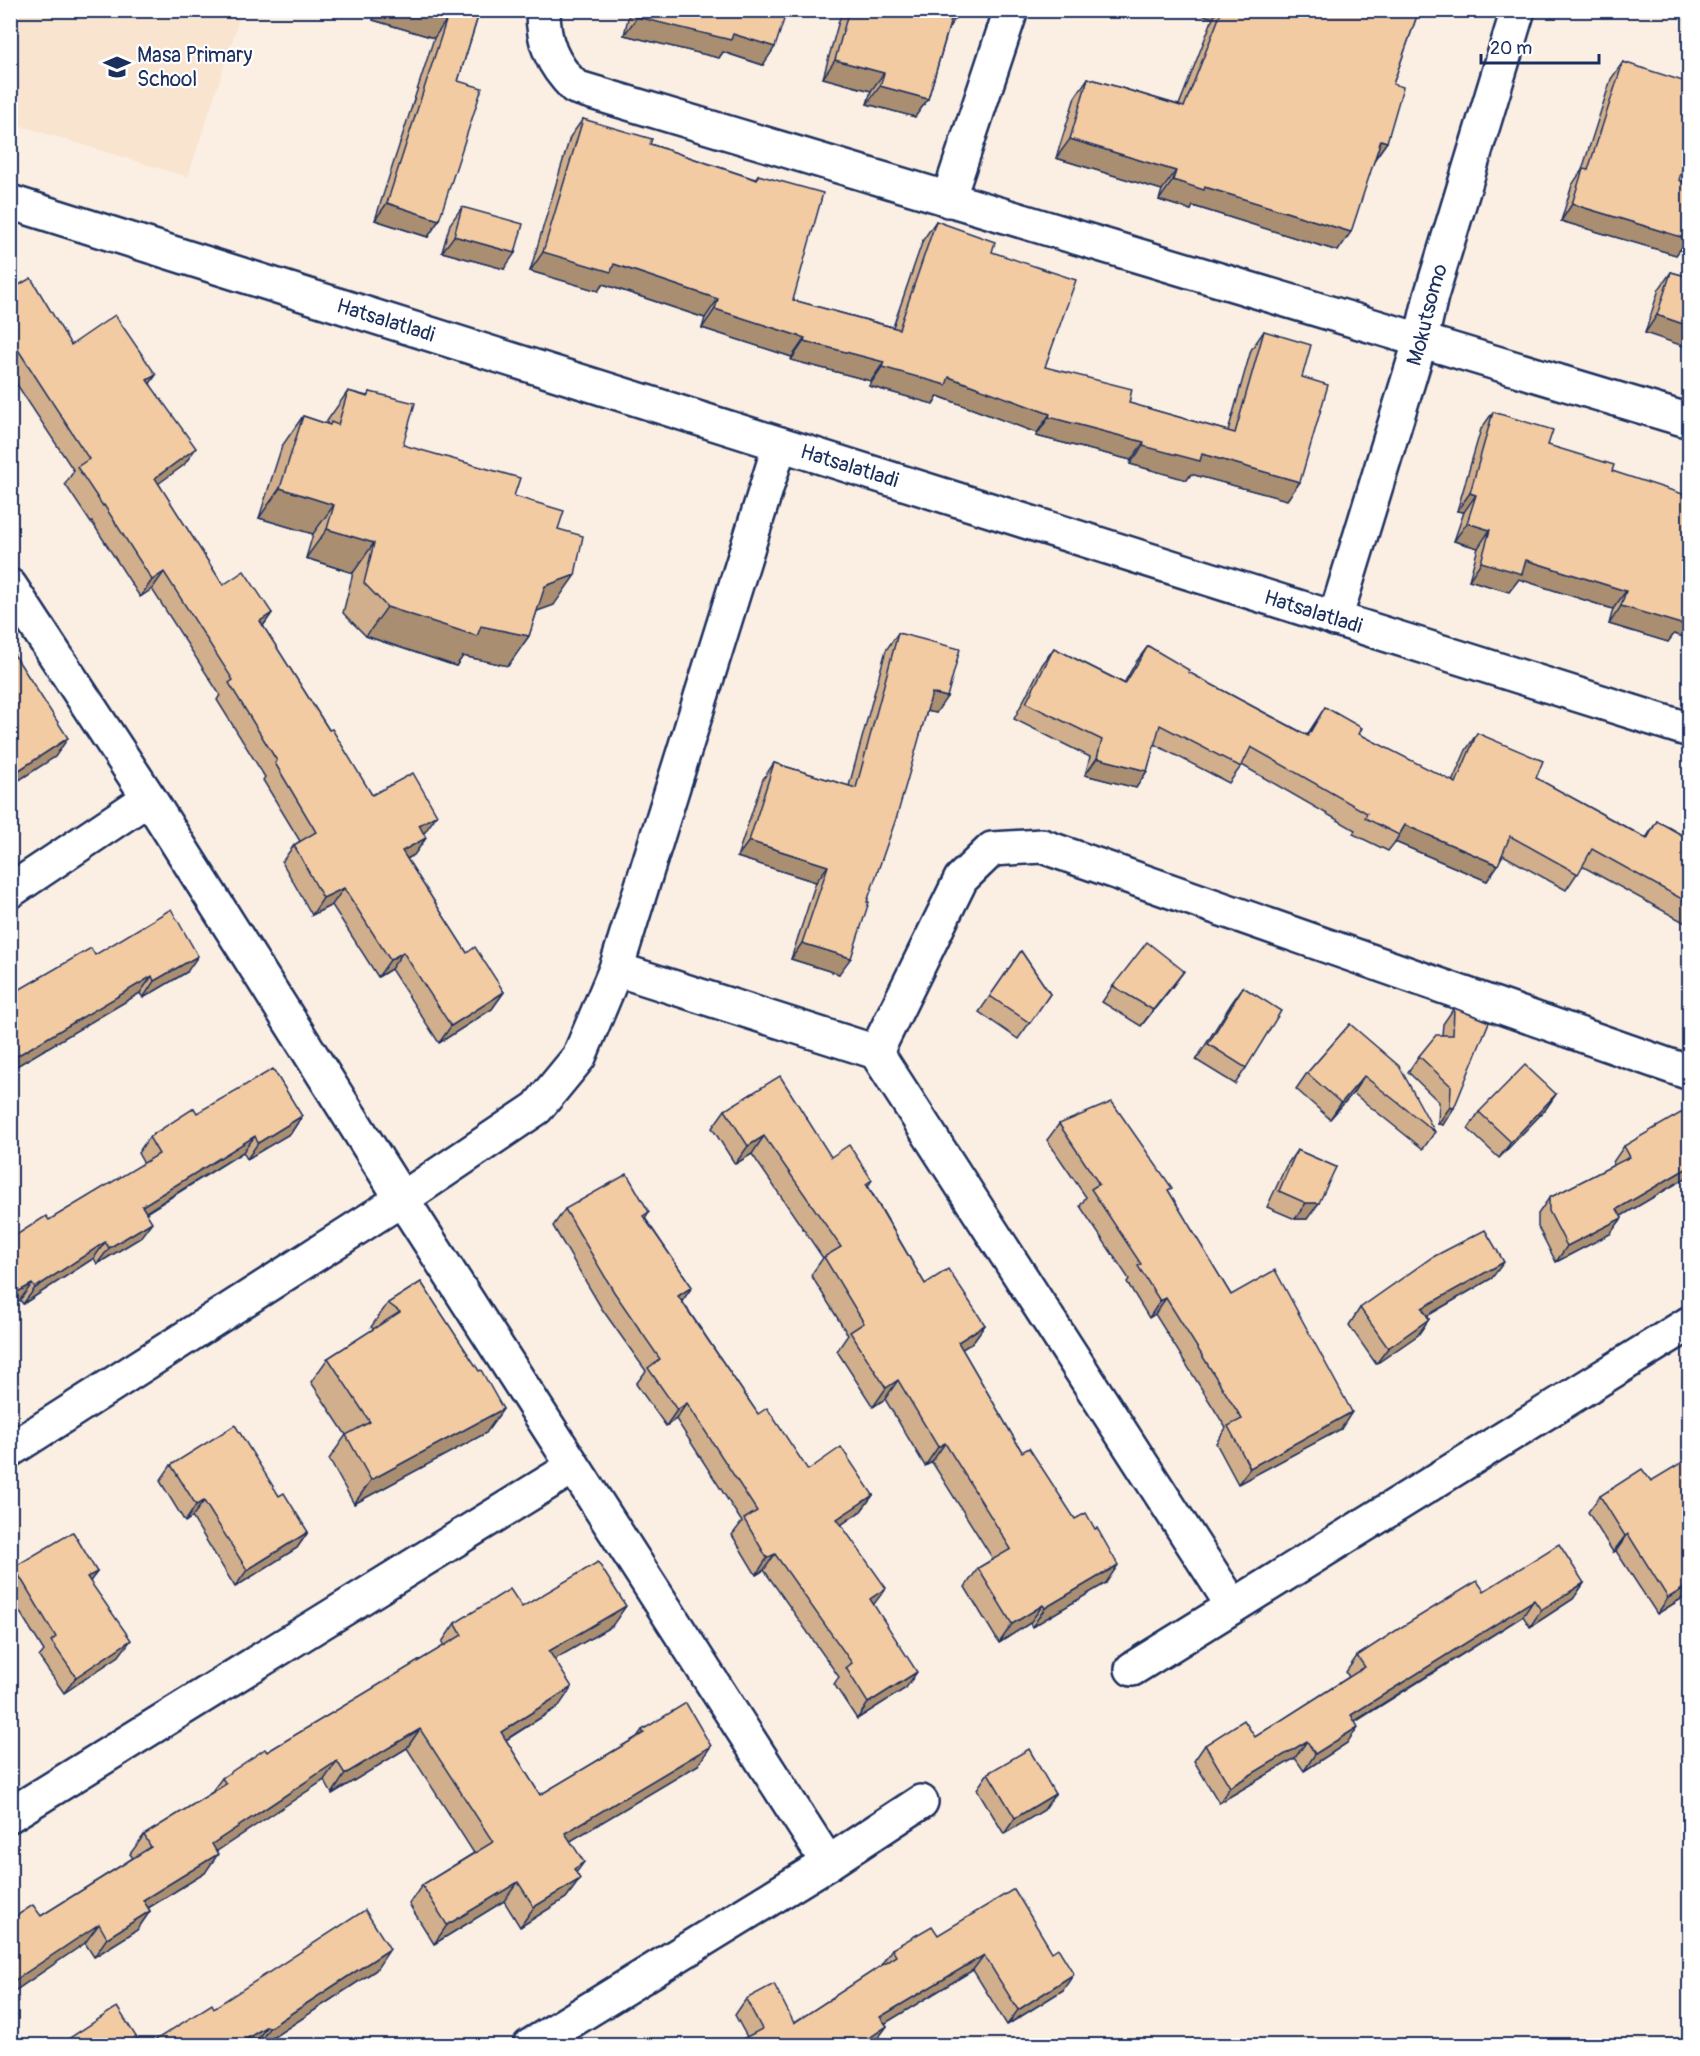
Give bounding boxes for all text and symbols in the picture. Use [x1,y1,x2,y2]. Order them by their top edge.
scale bar [1481,27,1600,65]
text: 20 m [1490,37,1532,60]
place label: Masa Primary School [137,42,252,93]
school or university icon: Masa Primary School [102,52,132,82]
street label: Mokutsomo [1400,260,1454,369]
street label: Hatsalatladi [333,292,439,348]
street label: Hatsalatladi [797,438,902,494]
street label: Hatsalatladi [1261,583,1366,640]

